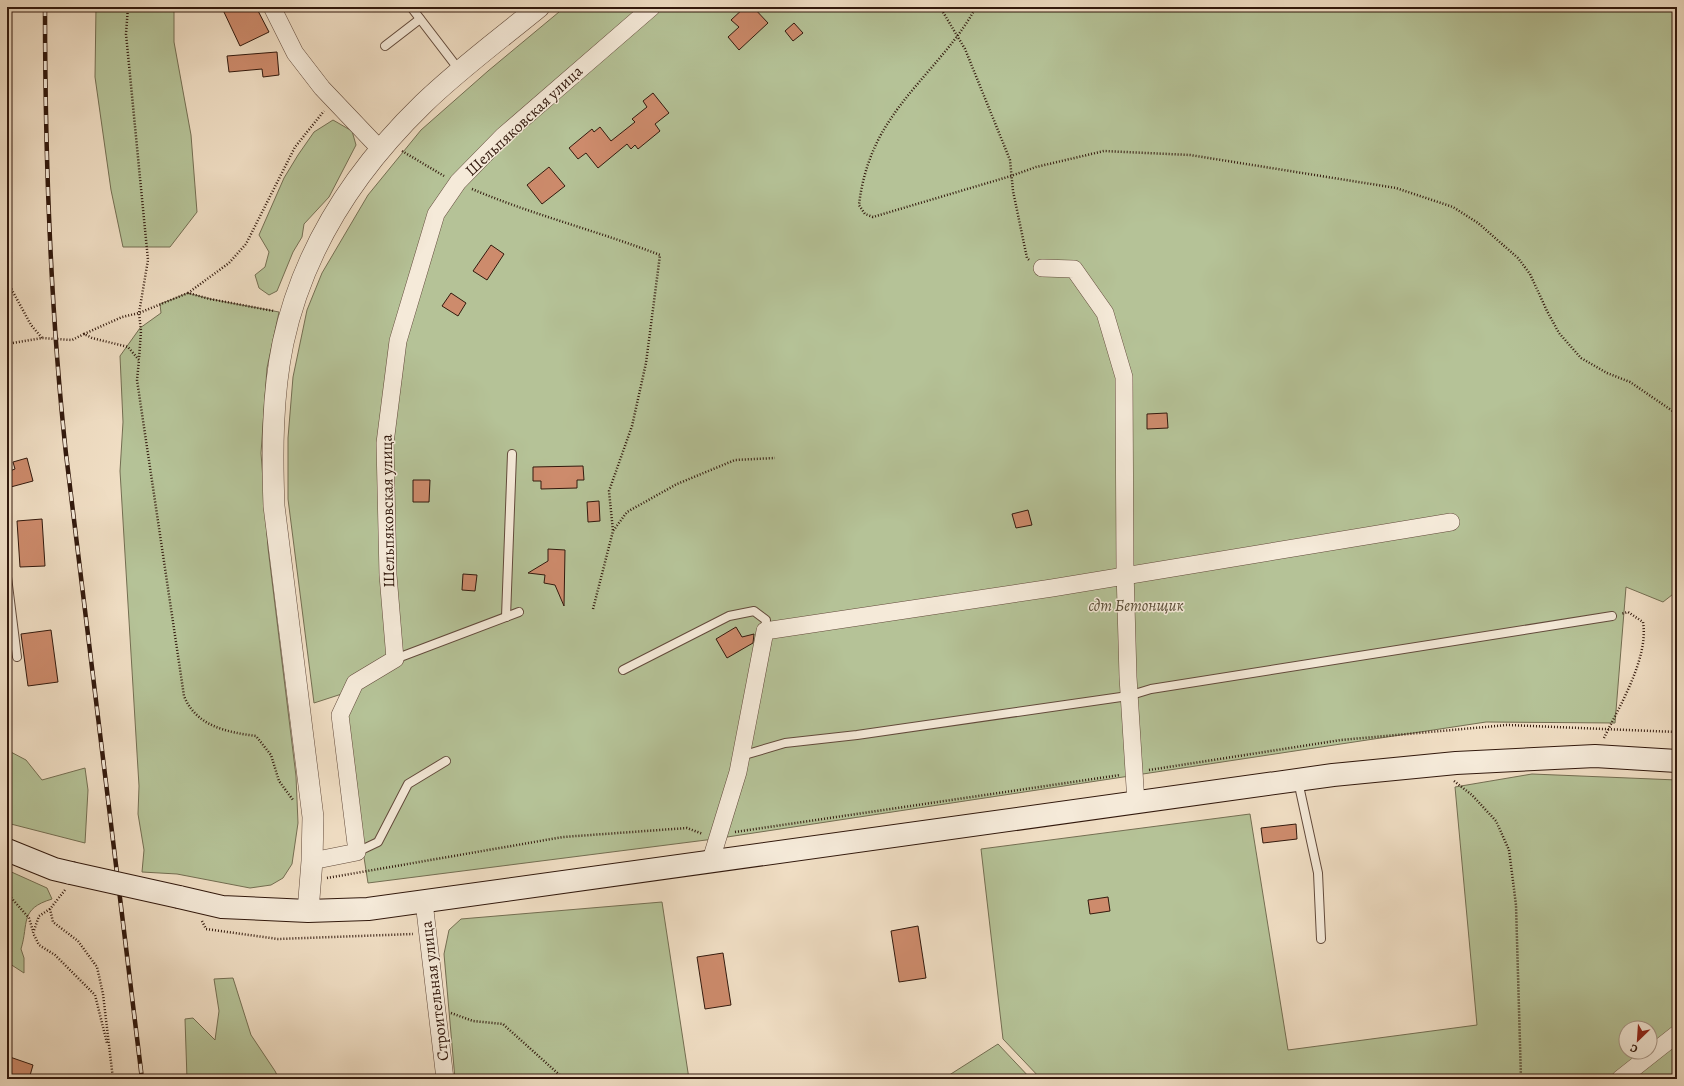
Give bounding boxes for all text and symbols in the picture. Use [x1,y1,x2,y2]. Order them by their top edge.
street label: Шельпяковская улица [460,60,588,181]
street label: Шельпяковская улица [376,433,400,588]
park label: сдт Бетонщик [1088,595,1184,617]
street label: Строительная улица [415,919,454,1062]
north arrow [1618,1020,1658,1060]
text: С [1628,1040,1640,1057]

